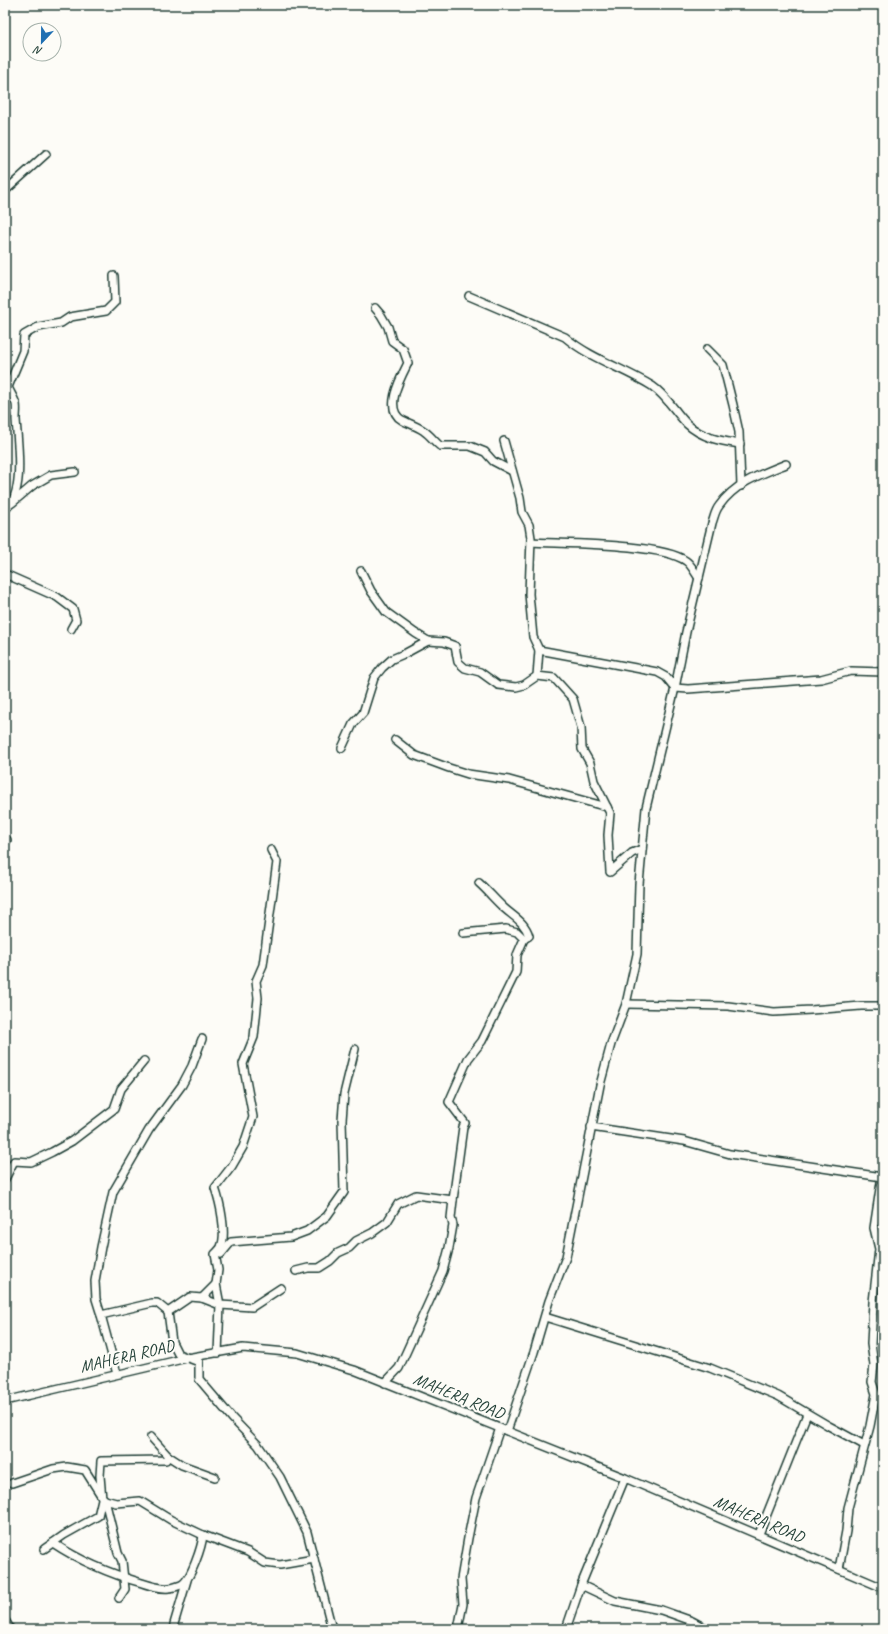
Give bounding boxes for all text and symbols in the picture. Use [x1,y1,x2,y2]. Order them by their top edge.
north arrow [22,22,62,62]
text: N [30,43,44,59]
street label: MAHERA ROAD [78,1335,177,1377]
street label: MAHERA ROAD [410,1368,509,1424]
street label: MAHERA ROAD [711,1491,808,1548]

